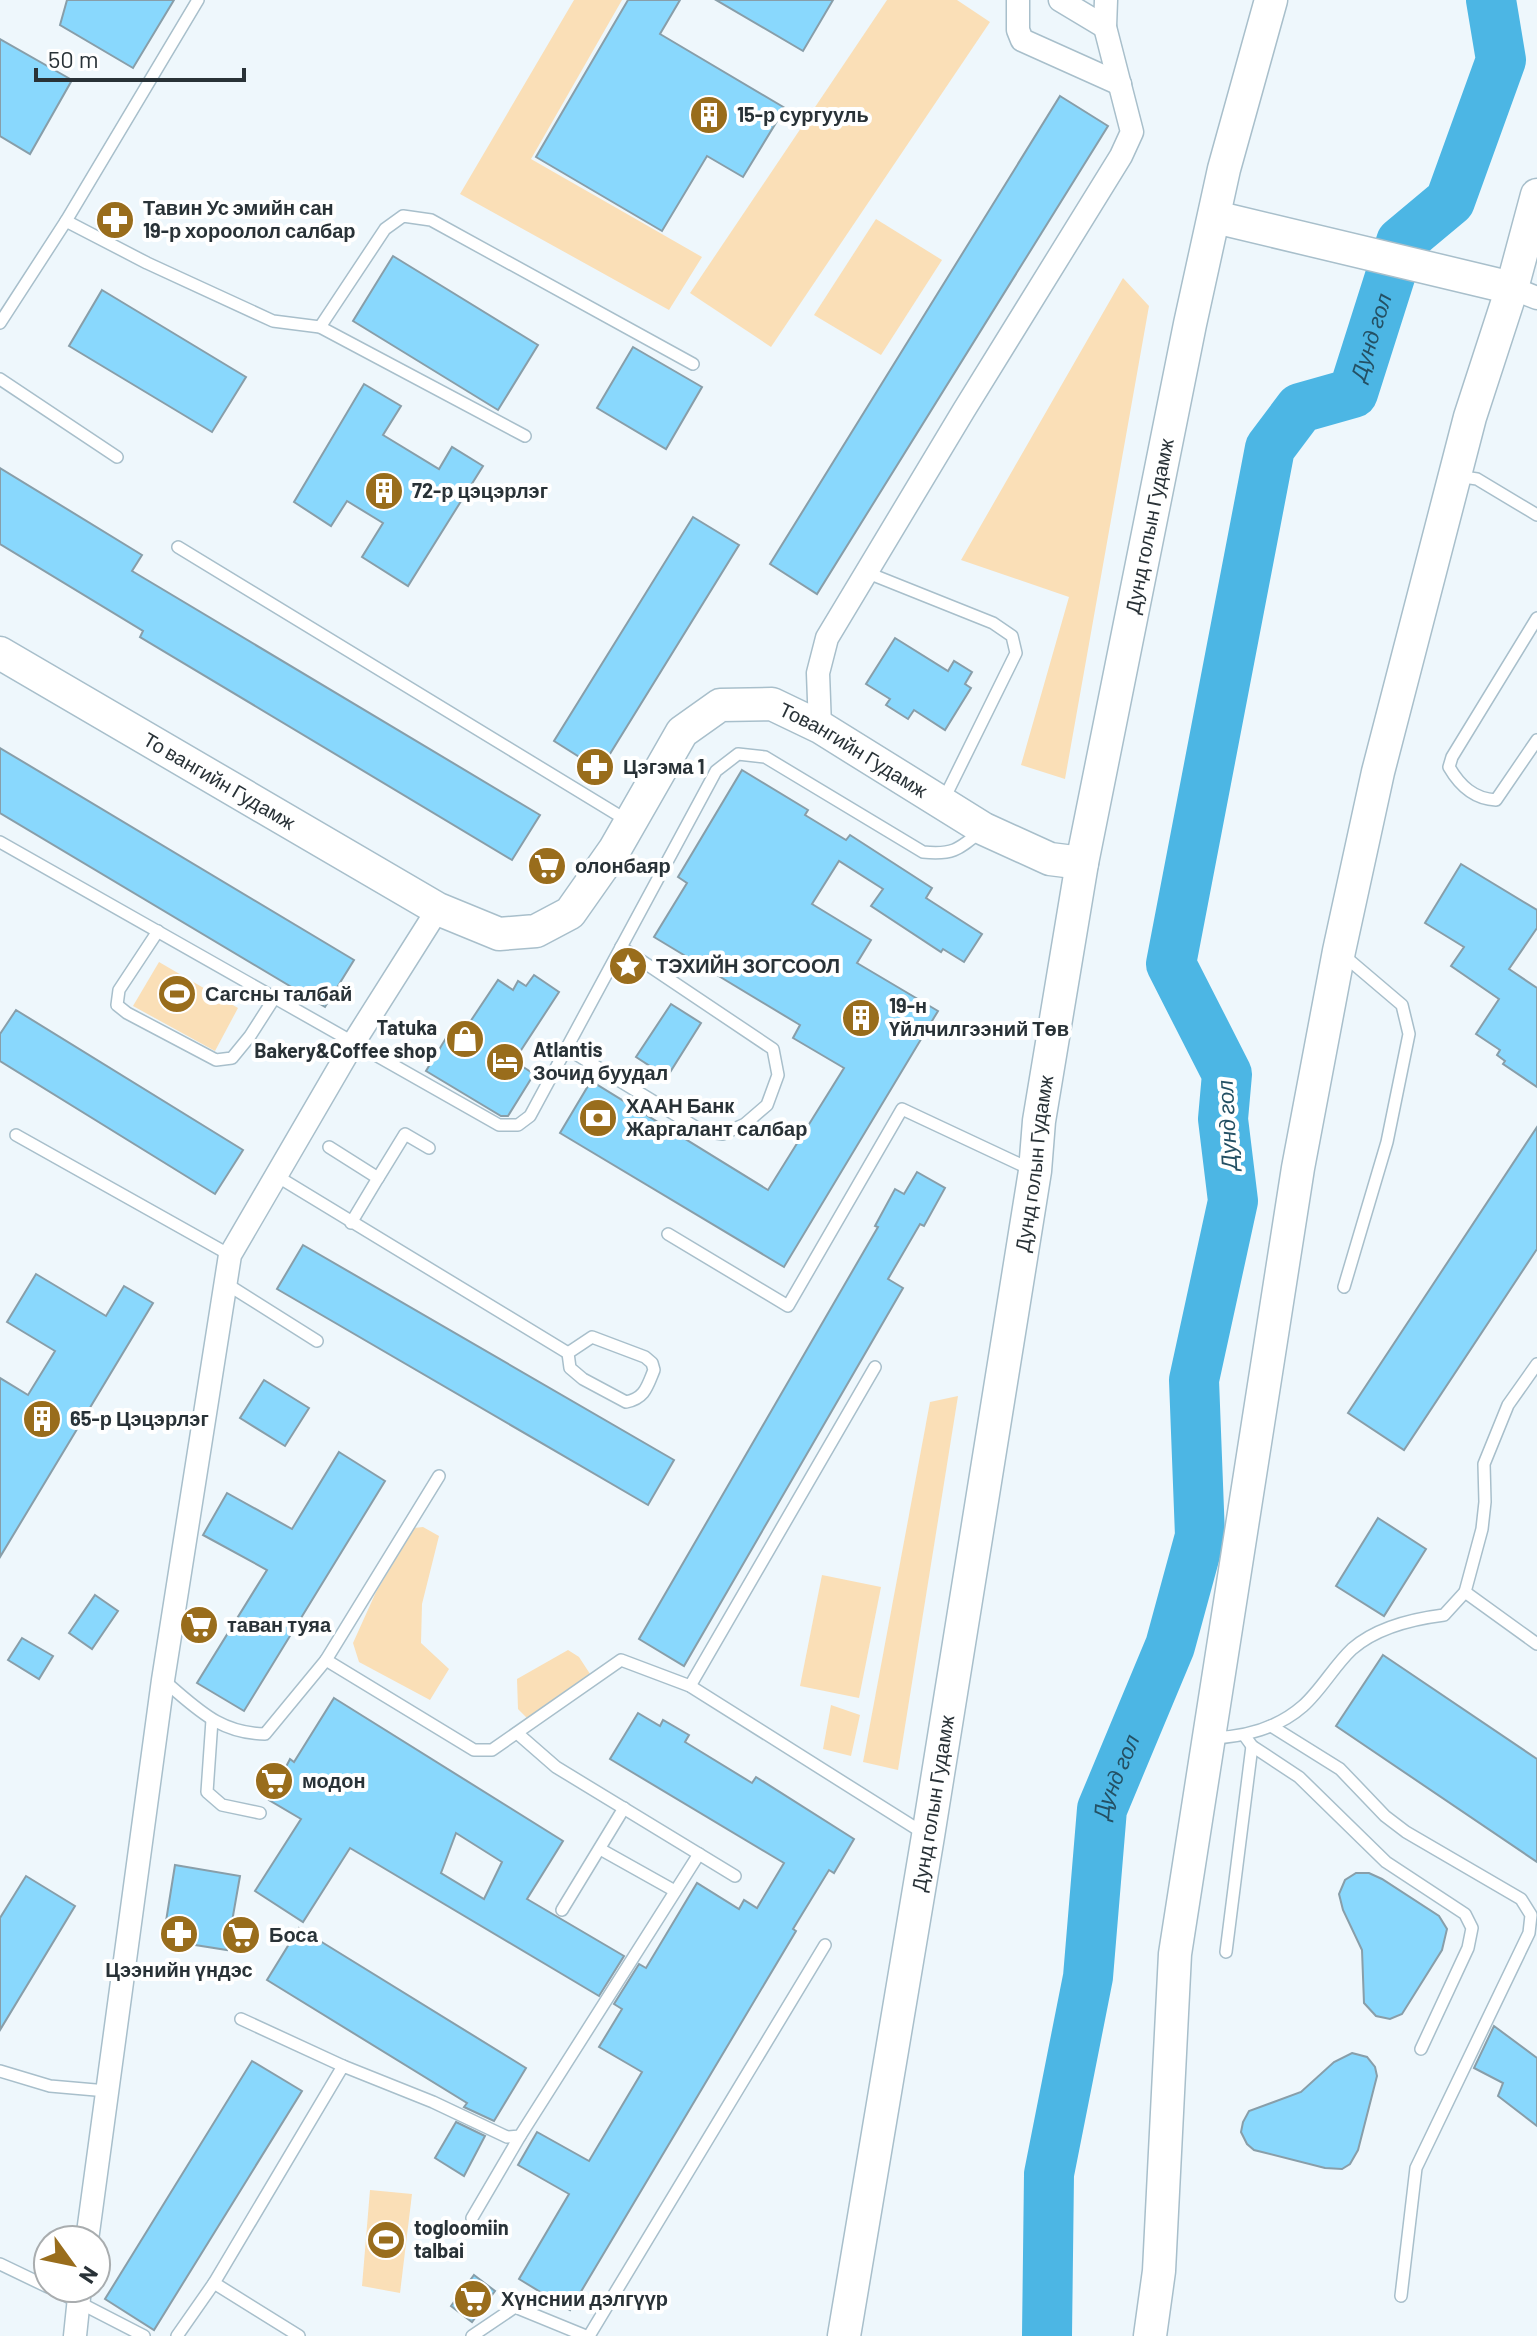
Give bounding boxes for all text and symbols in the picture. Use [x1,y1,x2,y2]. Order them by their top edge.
scale bar [36,32,244,82]
text: 50 m [48,44,99,73]
building icon: 15-р сургууль [688,94,730,136]
place label: 15-р сургууль [737,102,869,126]
place label: Тавин Ус эмийн сан 19-р хороолол салбар [143,195,356,242]
pharmacy icon: Тавин Ус эмийн сан 19-р хороолол салбар [94,199,136,241]
water label: Дунд гол [1343,290,1396,387]
street label: Дунд голын Гудамж [1119,435,1178,615]
building icon: 72-р цэцэрлэг [363,470,405,512]
place label: 72-р цэцэрлэг [412,478,548,502]
street label: Товангийн Гудамж [776,696,933,802]
street label: То вангийн Гудамж [140,727,301,834]
pharmacy icon: Цэгэма 1 [574,746,616,788]
place label: Цэгэма 1 [623,754,705,778]
supermarket icon: олонбаяр [526,845,568,887]
place label: олонбаяр [575,853,671,877]
place icon: ТЭХИЙН ЗОГСООЛ [607,945,649,987]
place label: ТЭХИЙН ЗОГСООЛ [656,953,840,977]
sports icon: Сагсны талбай [156,973,198,1015]
place label: Сагсны талбай [205,981,352,1005]
place label: 19-н Үйлчилгээний Төв [889,993,1069,1040]
building icon: 19-н Үйлчилгээний Төв [840,997,882,1039]
place label: Tatuka Bakery&Coffee shop [254,1015,437,1062]
shop icon: Tatuka Bakery&Coffee shop [444,1018,486,1060]
place label: Atlantis Зочид буудал [533,1037,668,1084]
hotel icon: Atlantis Зочид буудал [484,1041,526,1083]
street label: Дунд голын Гудамж [1009,1073,1058,1253]
water label: Дунд гол [1211,1079,1242,1174]
place label: ХААН Банк Жаргалант салбар [625,1093,807,1140]
bank icon: ХААН Банк Жаргалант салбар [577,1097,619,1139]
building icon: 65-р Цэцэрлэг [21,1398,63,1440]
place label: 65-р Цэцэрлэг [70,1406,209,1430]
supermarket icon: таван туяа [178,1604,220,1646]
place label: таван туяа [227,1612,332,1636]
street label: Дунд голын Гудамж [906,1713,958,1893]
water label: Дунд гол [1087,1730,1144,1824]
supermarket icon: модон [253,1760,295,1802]
place label: модон [302,1768,365,1792]
pharmacy icon: Цээнийн үндэс [158,1913,200,1955]
supermarket icon: Боса [220,1914,262,1956]
place label: Боса [269,1922,319,1946]
place label: Цээнийн үндэс [105,1957,253,1981]
place label: togloomiin talbai [414,2215,509,2262]
sports icon: togloomiin talbai [365,2219,407,2261]
north arrow [32,2224,112,2304]
text: N [75,2262,105,2289]
supermarket icon: Хүнснии дэлгүүр [452,2278,494,2320]
place label: Хүнснии дэлгүүр [501,2286,668,2310]

